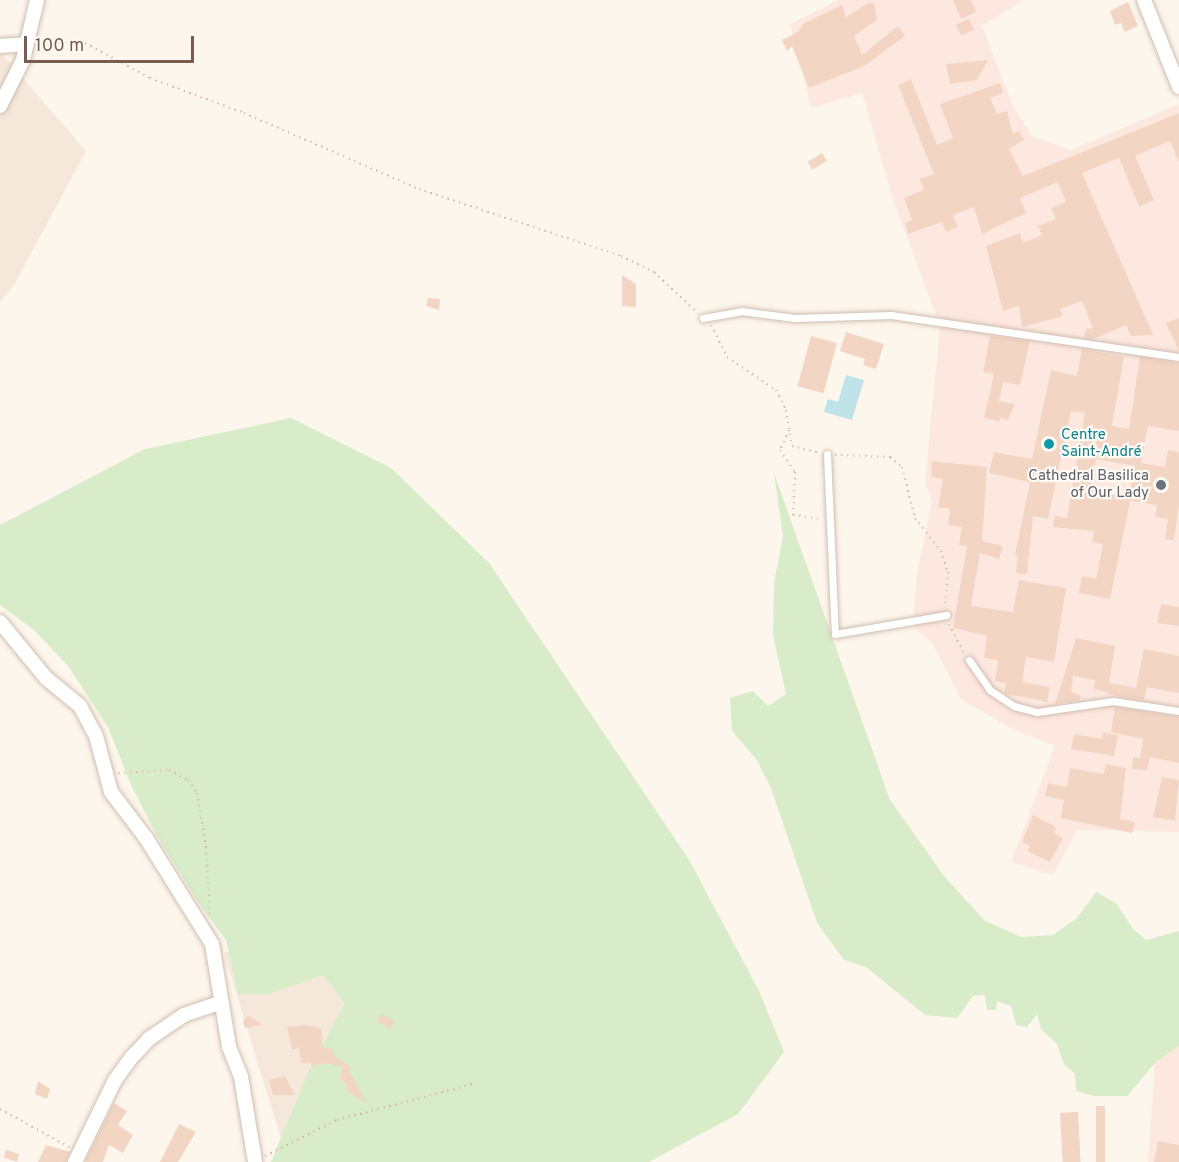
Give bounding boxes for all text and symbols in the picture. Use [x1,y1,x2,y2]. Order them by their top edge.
scale bar [27,24,196,62]
text: 100 m [35,35,84,58]
place label: Centre Saint-André [1061,426,1141,461]
marker: Centre Saint-André [1042,437,1056,451]
place label: Cathedral Basilica of Our Lady [1028,467,1149,502]
marker: Cathedral Basilica of Our Lady [1154,478,1168,492]

